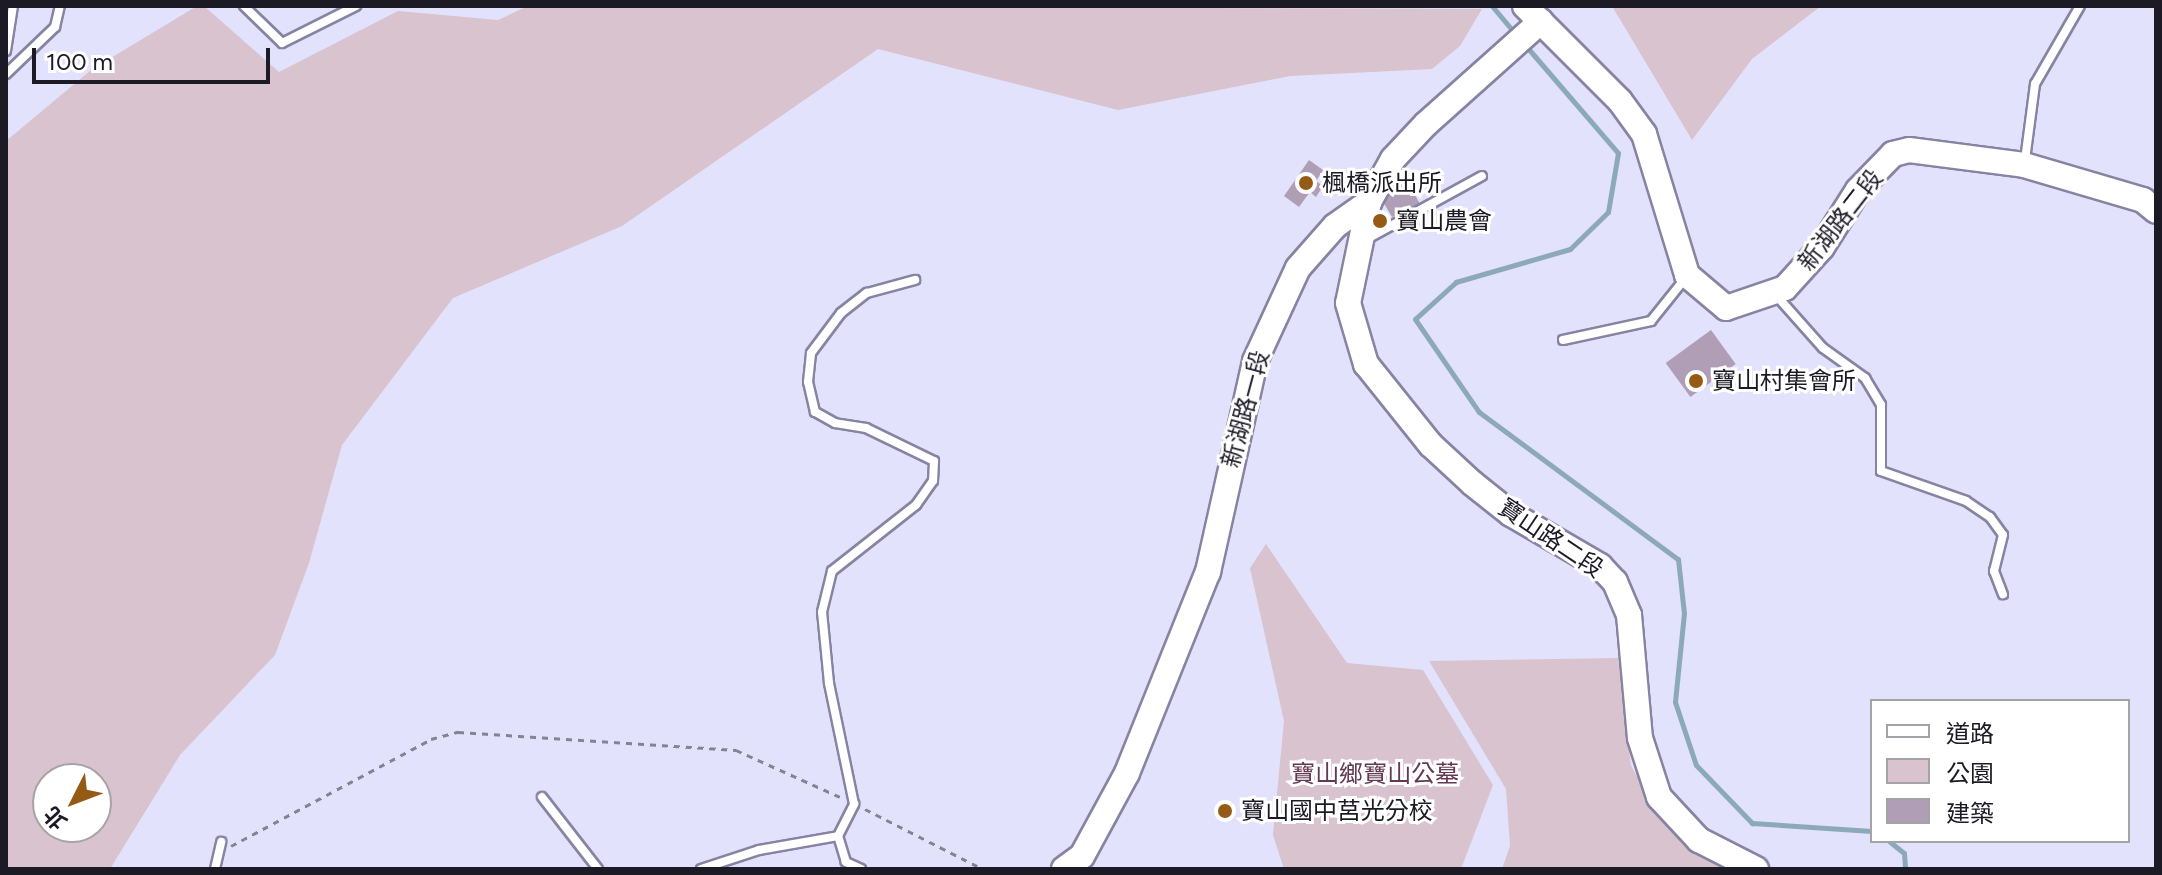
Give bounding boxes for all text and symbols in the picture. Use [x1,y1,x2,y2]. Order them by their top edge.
scale bar [36,32,274,82]
text: 100 m [46,47,113,76]
street label: 新湖路二段 [1792,164,1888,276]
place label: 楓橋派出所 [1322,169,1442,197]
marker: 楓橋派出所 [1297,174,1315,192]
place label: 寶山農會 [1396,207,1492,235]
marker: 寶山農會 [1371,212,1389,230]
street label: 新湖路一段 [1216,347,1274,471]
place label: 寶山村集會所 [1712,367,1856,395]
marker: 寶山村集會所 [1687,372,1705,390]
street label: 寶山路二段 [1493,493,1609,583]
legend [1870,699,2130,843]
text: 道路 [1946,719,1994,748]
text: 公園 [1946,759,1994,788]
park label: 寶山鄉寶山公墓 [1291,760,1459,788]
north arrow [32,763,112,843]
place label: 寶山國中莒光分校 [1241,797,1433,825]
text: 建築 [1946,799,1994,828]
text: 北 [38,801,73,835]
marker: 寶山國中莒光分校 [1216,802,1234,820]

